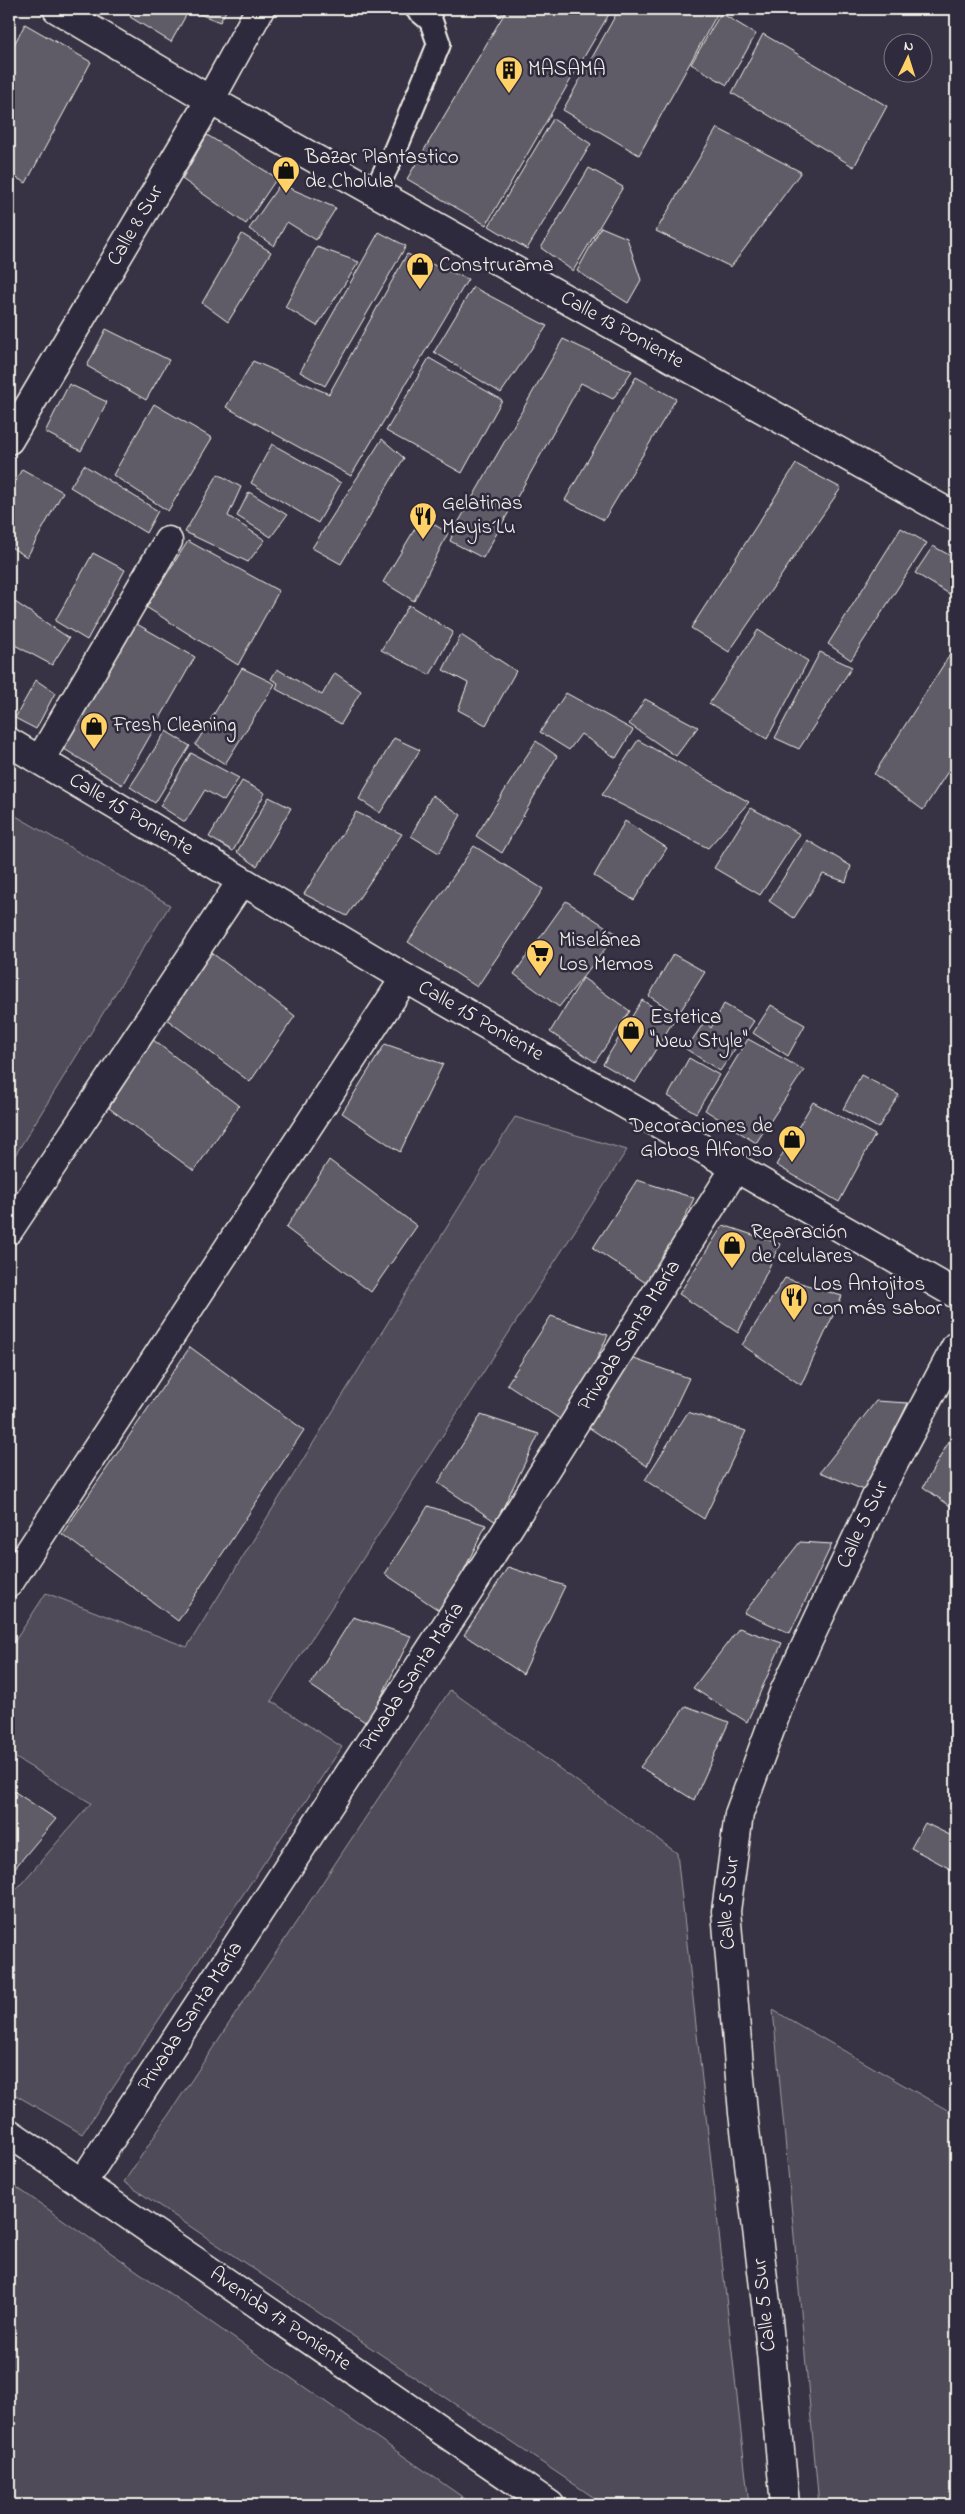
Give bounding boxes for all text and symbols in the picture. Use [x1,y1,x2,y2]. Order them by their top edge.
north arrow [882,32,932,82]
text: N [903,36,914,57]
building icon: MASAMA [494,55,524,94]
place label: MASAMA [528,55,606,85]
place label: Bazar Plantastico de Cholula [304,143,459,197]
shop icon: Bazar Plantastico de Cholula [271,155,301,194]
street label: Calle 8 Sur [100,179,172,272]
shop icon: Construrama [405,251,435,290]
place label: Construrama [439,251,554,281]
street label: Calle 13 Poniente [555,284,690,377]
place label: Gelatinas Mayis´Lu [442,489,523,545]
restaurant icon: Gelatinas Mayis´Lu [408,501,438,540]
shop icon: Fresh Cleaning [79,711,109,750]
place label: Fresh Cleaning [112,711,237,743]
street label: Calle 15 Poniente [63,766,200,864]
place label: Miselánea Los Memos [559,926,654,980]
supermarket icon: Miselánea Los Memos [525,938,555,977]
street label: Calle 15 Poniente [412,973,550,1070]
place label: Estetica "New Style" [650,1003,748,1059]
shop icon: Estetica "New Style" [616,1015,646,1054]
place label: Decoraciones de Globos Alfonso [628,1112,774,1166]
shop icon: Decoraciones de Globos Alfonso [777,1124,807,1163]
place label: Reparación de celulares [751,1218,853,1272]
shop icon: Reparación de celulares [717,1230,747,1269]
street label: Privada Santa María [571,1254,689,1417]
place label: Los Antojitos con más sabor [813,1270,943,1324]
restaurant icon: Los Antojitos con más sabor [779,1282,809,1321]
street label: Calle 5 Sur [829,1475,897,1573]
street label: Privada Santa María [352,1596,472,1758]
street label: Calle 5 Sur [711,1854,748,1951]
street label: Privada Santa María [131,1935,251,2097]
street label: Calle 5 Sur [745,2256,785,2353]
street label: Avenida 17 Poniente [203,2260,358,2379]

